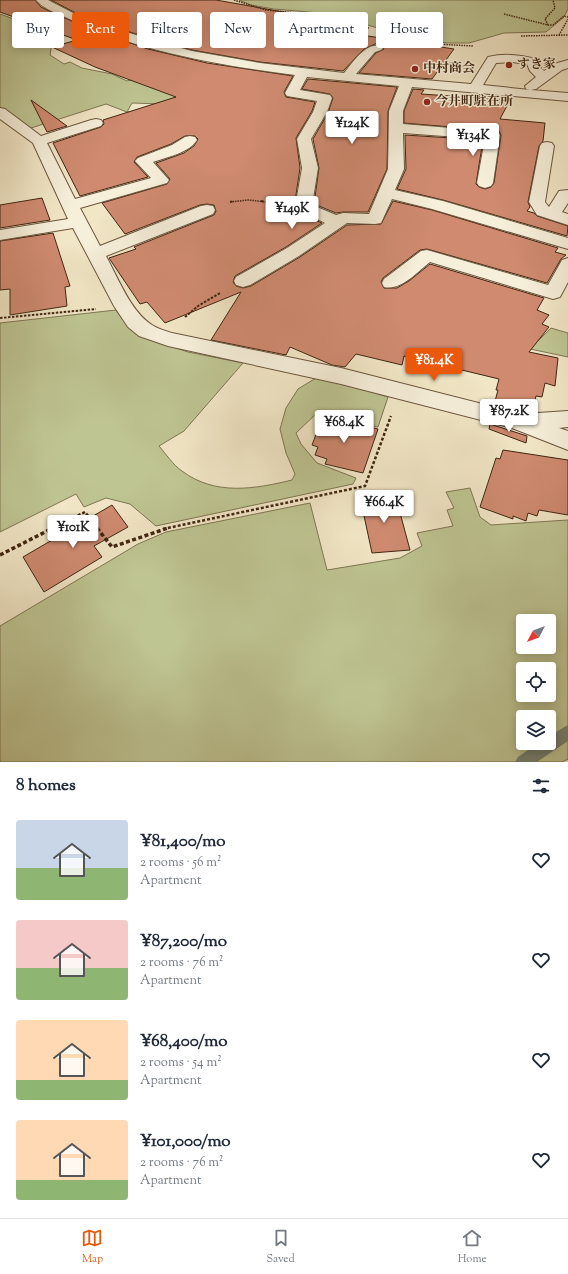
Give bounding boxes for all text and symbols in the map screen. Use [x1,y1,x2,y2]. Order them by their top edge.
chip: Buy [12,12,64,48]
chip: Rent [72,12,129,48]
chip: Filters [137,12,202,48]
chip: New [210,12,266,48]
chip: Apartment [274,12,368,48]
chip: House [376,12,443,48]
place label: すき家 [517,56,556,74]
place label: 中村商会 [423,60,475,78]
marker: すき家 [504,60,514,70]
marker: 中村商会 [410,64,420,74]
place label: 今井町駐在所 [435,93,513,111]
marker: 今井町駐在所 [422,97,432,107]
pin: ¥124K [324,111,380,145]
text: ¥124K [335,115,369,133]
pin: ¥134K [445,123,501,157]
text: ¥134K [456,127,490,145]
pin: ¥149K [264,196,320,230]
text: ¥149K [275,200,309,218]
pin: ¥81.4K [401,348,467,382]
text: ¥81.4K [414,352,454,370]
pin: ¥87.2K [476,399,542,433]
text: ¥87.2K [489,403,529,421]
pin: ¥68.4K [311,410,377,444]
text: ¥68.4K [324,414,364,432]
pin: ¥66.4K [351,490,417,524]
text: ¥66.4K [364,494,404,512]
pin: ¥101K [45,515,101,549]
text: ¥101K [56,519,90,537]
north arrow [516,614,556,654]
map controls [516,614,556,750]
button: locate [516,662,556,702]
button: layers [516,710,556,750]
text: 8 homes [16,774,76,798]
icon: filters [530,775,552,797]
text: ¥81,400/mo [140,830,225,854]
icon: home [48,836,96,884]
icon: heart [530,849,552,871]
text: 2 rooms · 56 m² [140,854,221,872]
text: Apartment [140,872,201,890]
text: ¥87,200/mo [140,930,227,954]
icon: home [48,936,96,984]
icon: heart [530,949,552,971]
text: 2 rooms · 76 m² [140,954,224,972]
text: Apartment [140,972,201,990]
text: ¥68,400/mo [140,1030,227,1054]
icon: home [48,1036,96,1084]
icon: heart [530,1049,552,1071]
text: 2 rooms · 54 m² [140,1054,222,1072]
text: Apartment [140,1072,201,1090]
text: ¥101,000/mo [140,1130,231,1154]
icon: home [48,1136,96,1184]
icon: heart [530,1149,552,1171]
text: 2 rooms · 76 m² [140,1154,224,1172]
text: Apartment [140,1172,201,1190]
tab: Map [81,1227,103,1267]
tab: Saved [266,1227,295,1267]
tab: Home [458,1227,487,1267]

